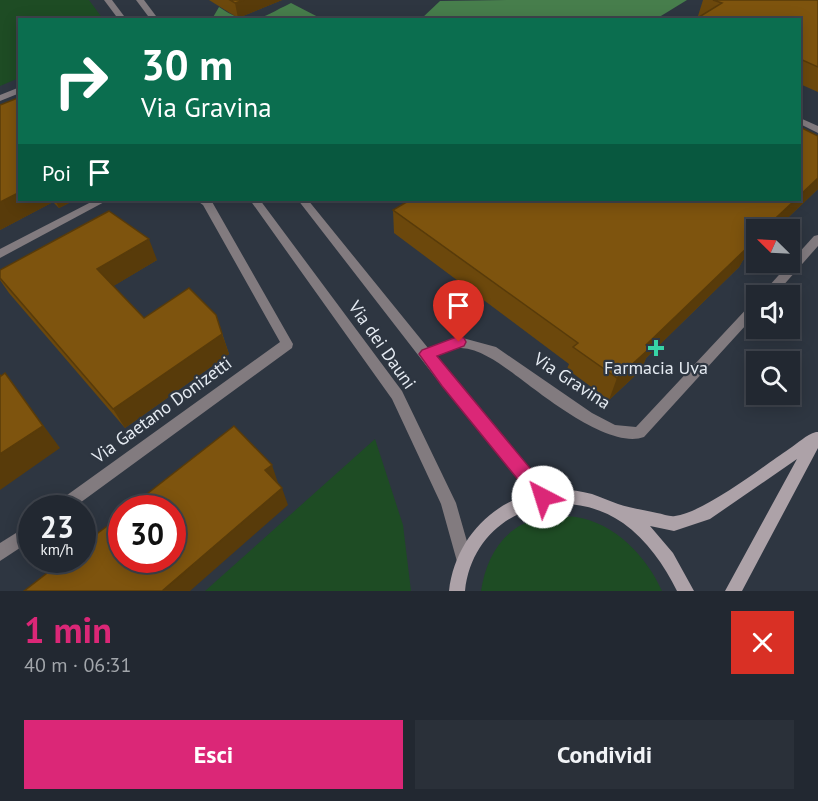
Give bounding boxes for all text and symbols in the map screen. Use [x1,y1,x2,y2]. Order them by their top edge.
text: 30 m [141,37,233,92]
icon: right [42,42,120,120]
text: Via Gravina [141,90,272,124]
icon: arrive [83,156,116,189]
text: Poi [42,159,71,187]
north arrow [746,219,800,273]
map controls [746,219,800,405]
pin [433,280,484,342]
button: sound [746,285,800,339]
icon: arrive [442,289,475,322]
street label: Via dei Dauni [343,295,421,393]
marker: Farmacia Uva [649,341,663,355]
street label: Via Gravina [529,347,615,414]
street label: Via Gaetano Donizetti [86,351,236,469]
button: search [746,351,800,405]
place label: Farmacia Uva [604,356,708,379]
position arrow [511,465,575,529]
speed limit sign: 30 [108,495,186,573]
text: 23 [40,507,74,546]
text: km/h [41,540,73,559]
text: 1 min [24,606,112,653]
button: close [731,611,794,674]
text: 40 m · 06:31 [24,652,131,678]
button: Esci [24,720,403,789]
button: Condividi [415,720,794,789]

